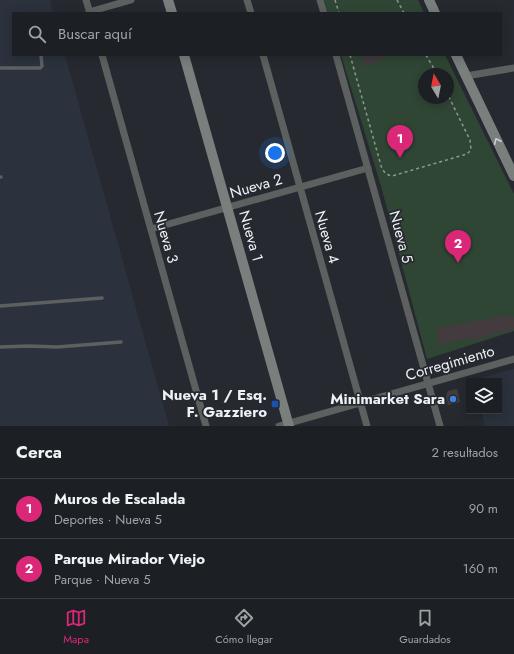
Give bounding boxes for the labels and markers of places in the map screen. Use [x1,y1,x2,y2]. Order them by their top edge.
pin: 1 [387,125,413,158]
pin: 2 [445,230,471,263]
place label: Nueva 1 / Esq. F. Gazziero [162,384,267,423]
place label: Minimarket Sara [330,388,445,410]
marker: Minimarket Sara [448,394,458,404]
marker: Nueva 1 / Esq. F. Gazziero [270,399,280,409]

